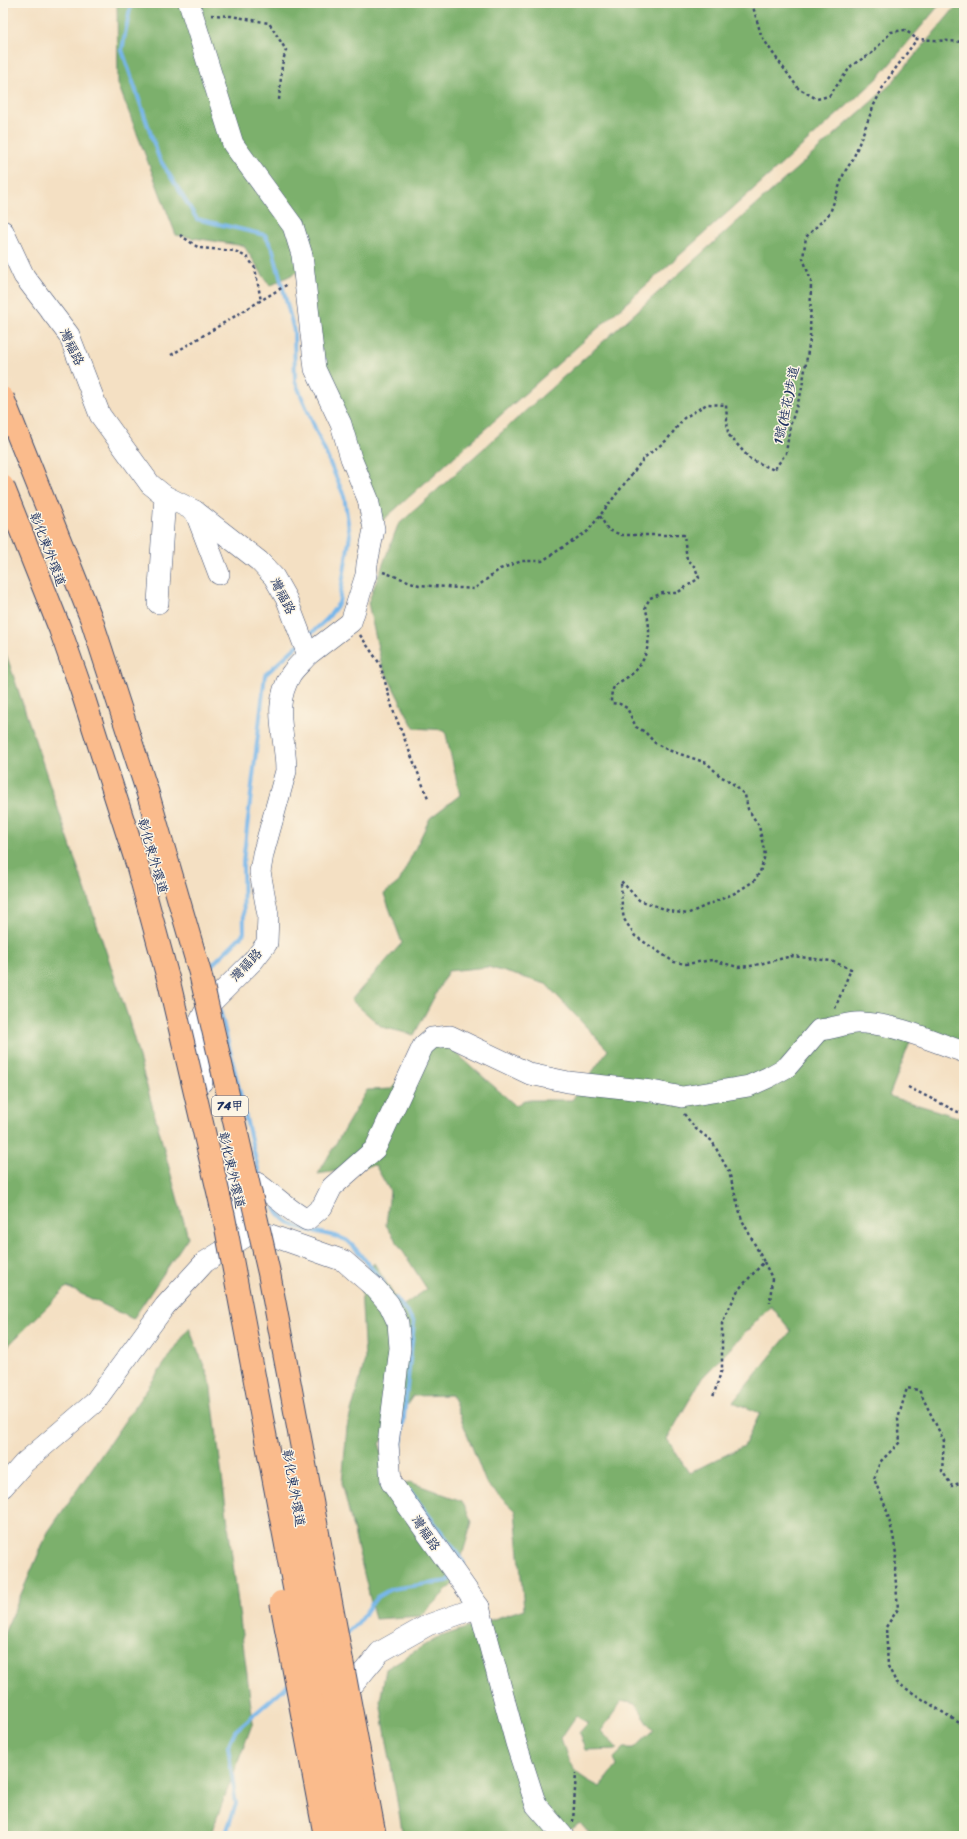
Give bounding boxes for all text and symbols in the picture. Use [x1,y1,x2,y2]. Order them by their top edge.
street label: 灣福路 [53,324,91,370]
street label: 1號(桂花)步道 [766,364,806,446]
street label: 彰化東外環道 [23,508,73,590]
street label: 灣福路 [264,573,302,619]
street label: 彰化東外環道 [131,815,175,897]
street label: 灣福路 [224,943,268,987]
road number: 74甲 [212,1096,248,1116]
street label: 彰化東外環道 [212,1129,252,1211]
street label: 彰化東外環道 [276,1448,312,1528]
street label: 灣福路 [406,1510,446,1556]

